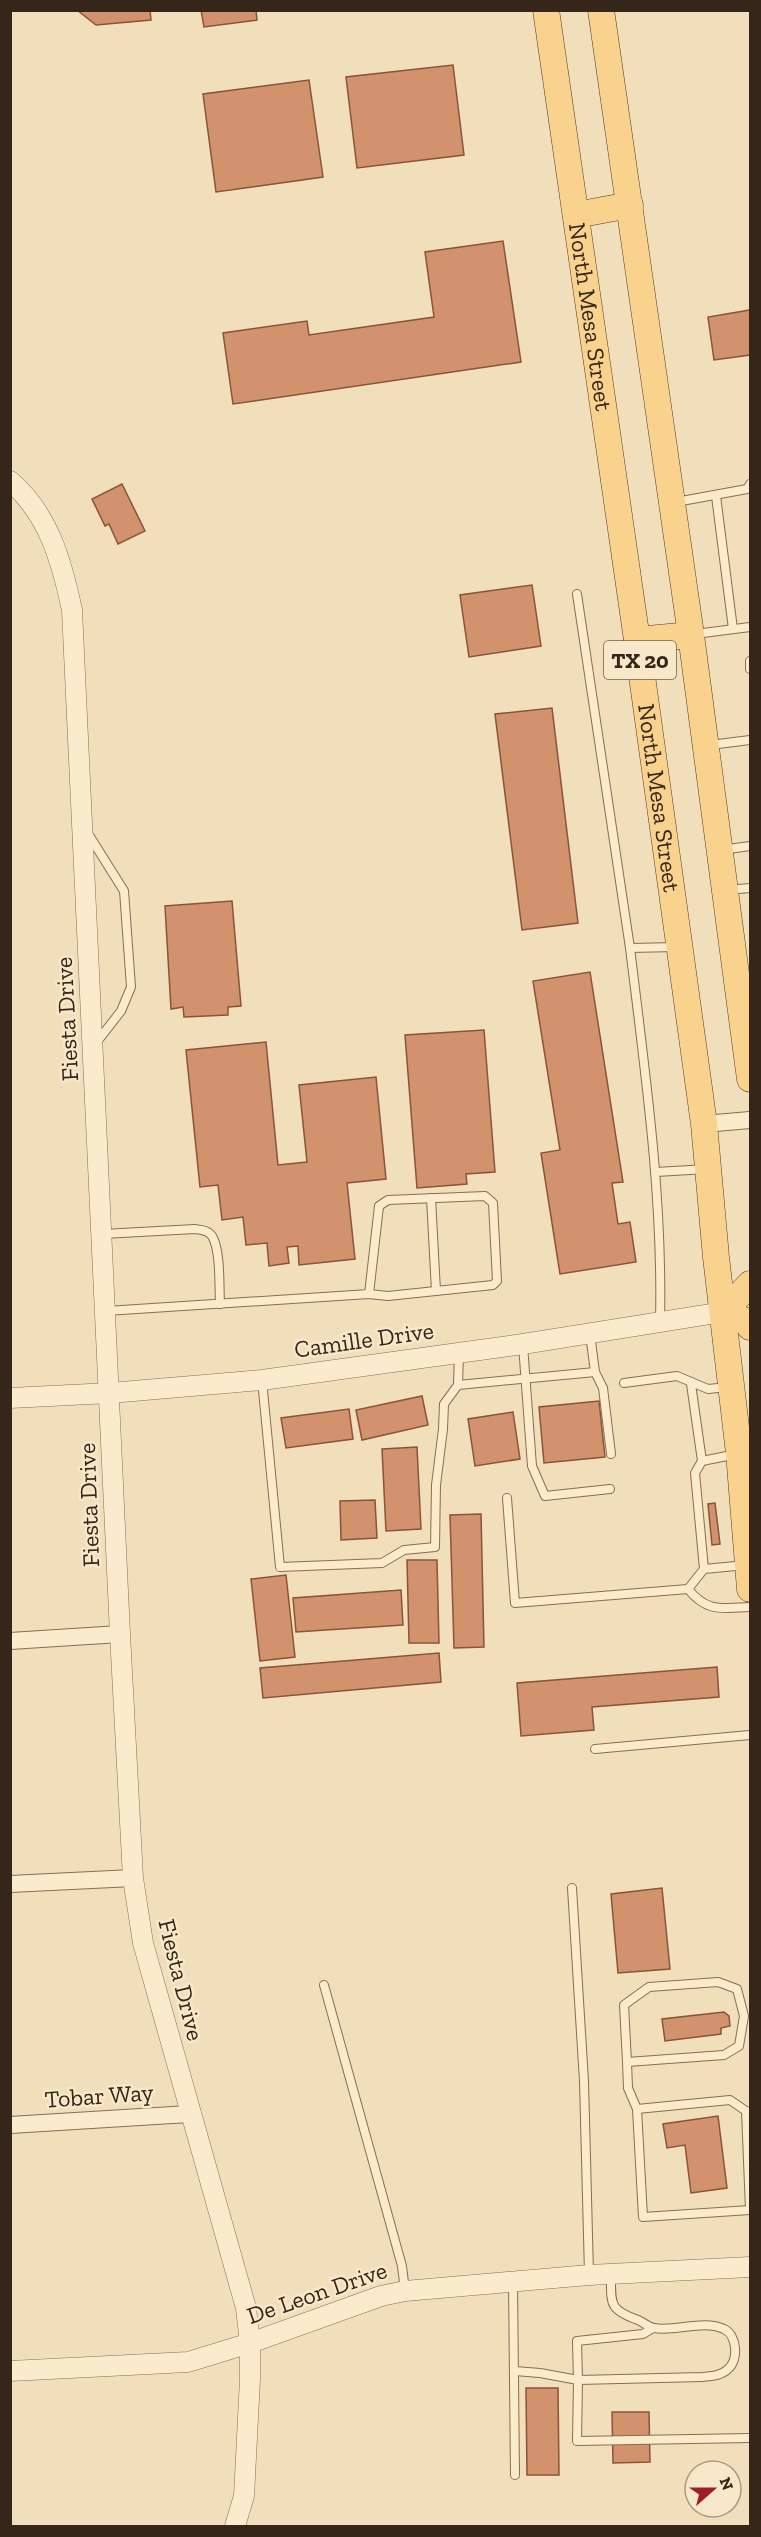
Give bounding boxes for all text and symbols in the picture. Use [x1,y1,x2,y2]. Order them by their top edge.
street label: North Mesa Street [563,221,619,413]
road number: TX 20 [604,641,676,679]
street label: North Mesa Street [632,702,687,894]
street label: Fiesta Drive [49,956,84,1082]
street label: Camille Drive [292,1315,436,1364]
street label: Fiesta Drive [72,1442,105,1568]
street label: Fiesta Drive [152,1916,211,2044]
street label: Tobar Way [44,2077,155,2114]
street label: De Leon Drive [243,2255,391,2330]
north arrow [683,2459,743,2519]
text: N [715,2475,738,2493]

